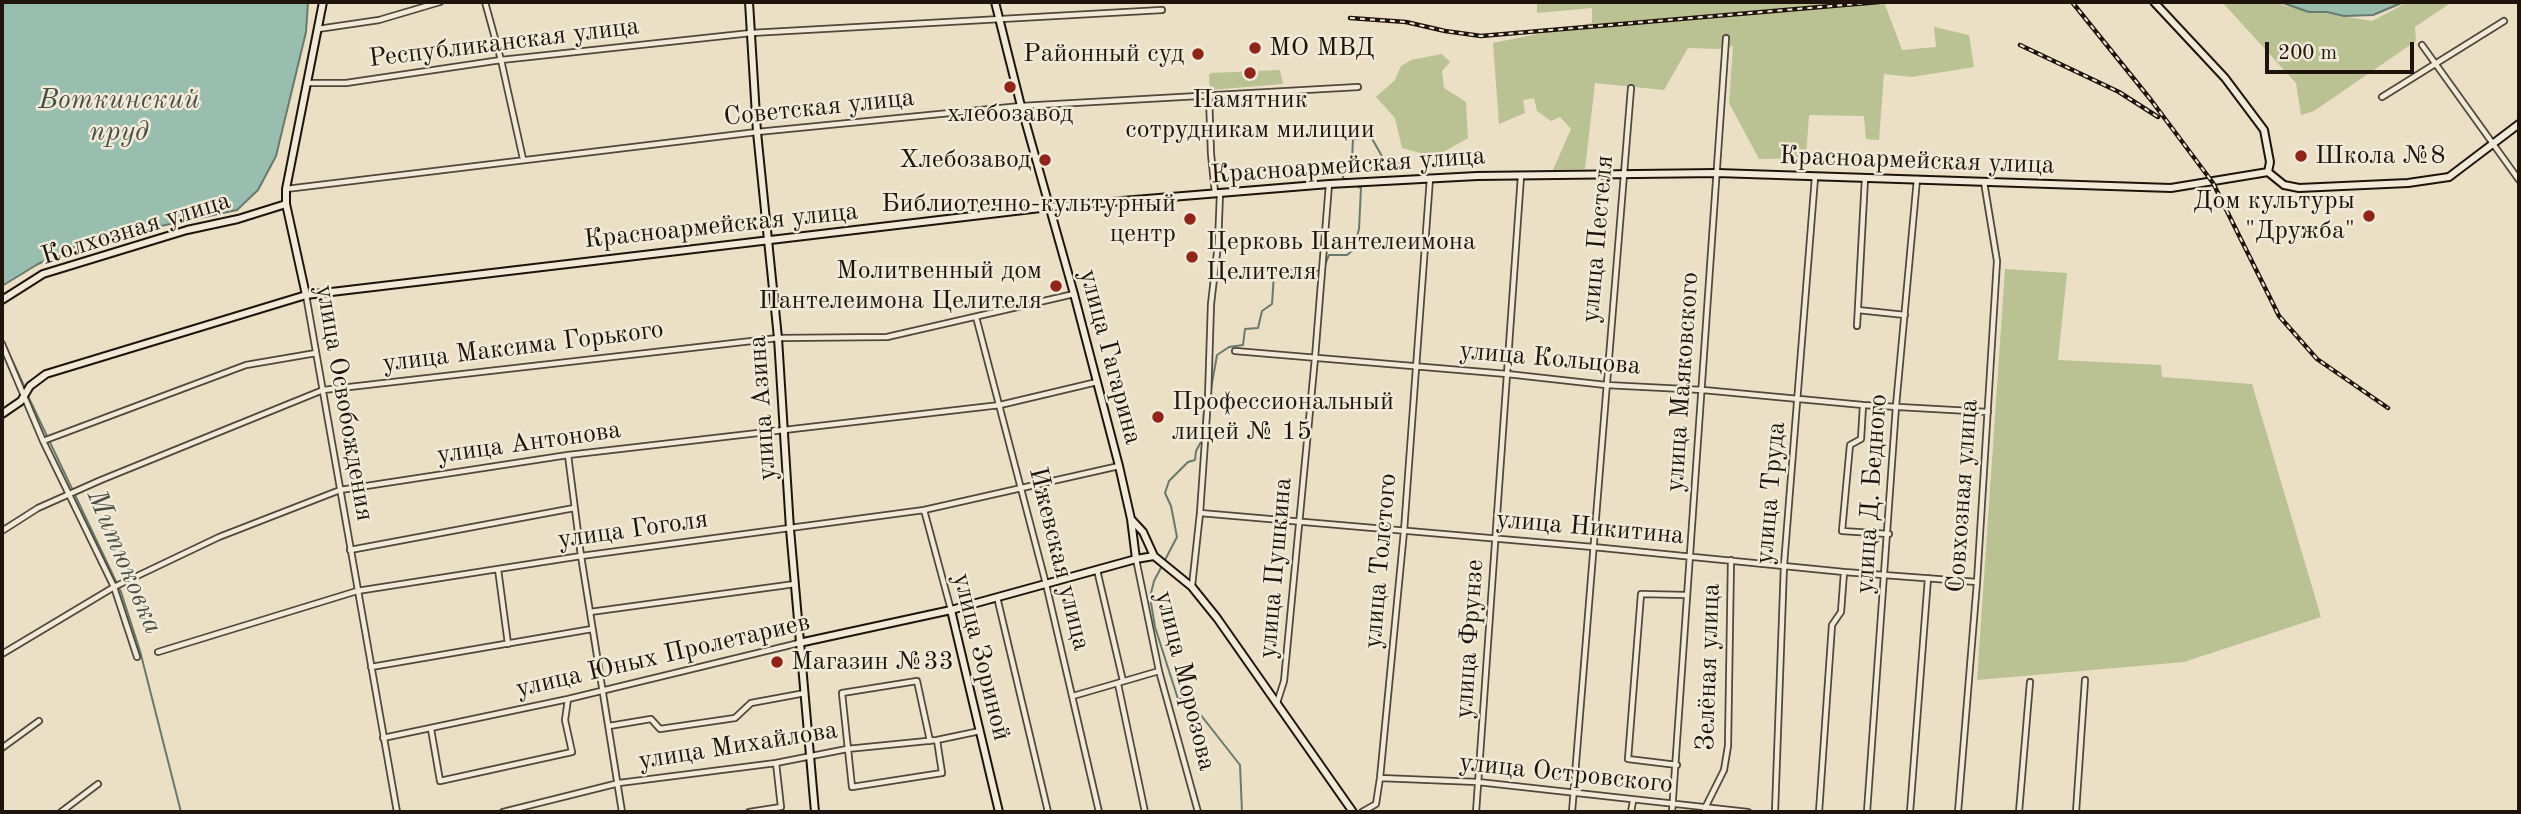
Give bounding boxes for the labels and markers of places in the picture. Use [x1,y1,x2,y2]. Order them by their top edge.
place label: МО МВД [1269,32,1375,64]
place label: Районный суд [1023,38,1184,70]
marker: МО МВД [1247,40,1263,56]
marker: Районный суд [1190,46,1206,62]
marker: Памятник сотрудникам милиции [1242,65,1258,81]
marker: хлебозавод [1002,79,1018,95]
place label: Памятник сотрудникам милиции [1125,84,1375,146]
place label: хлебозавод [947,98,1073,130]
place label: Школа №8 [2315,140,2446,172]
place label: Хлебозавод [899,144,1031,176]
marker: Школа №8 [2293,148,2309,164]
marker: Хлебозавод [1037,152,1053,168]
place label: Дом культуры "Дружба" [2193,185,2355,246]
place label: Библиотечно-культурный центр [881,188,1176,249]
marker: Дом культуры "Дружба" [2361,208,2377,224]
marker: Библиотечно-культурный центр [1182,211,1198,227]
place label: Церковь Пантелеимона Целителя [1206,226,1476,288]
marker: Церковь Пантелеимона Целителя [1184,249,1200,265]
place label: Молитвенный дом Пантелеимона Целителя [758,255,1042,316]
marker: Молитвенный дом Пантелеимона Целителя [1048,278,1064,294]
place label: Профессиональный лицей № 15 [1172,386,1394,448]
marker: Профессиональный лицей № 15 [1150,409,1166,425]
place label: Магазин №33 [791,646,954,678]
marker: Магазин №33 [769,654,785,670]

